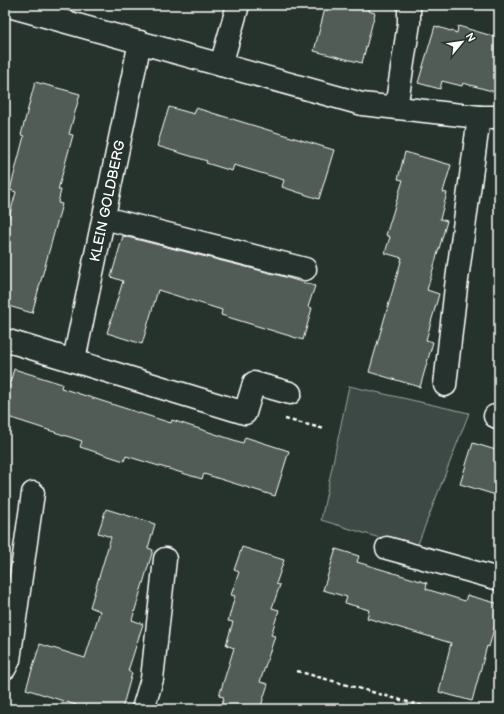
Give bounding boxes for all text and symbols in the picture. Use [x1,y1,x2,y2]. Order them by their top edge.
north arrow [442,22,482,62]
text: N [463,31,478,44]
street label: KLEIN GOLDBERG [86,138,129,263]

